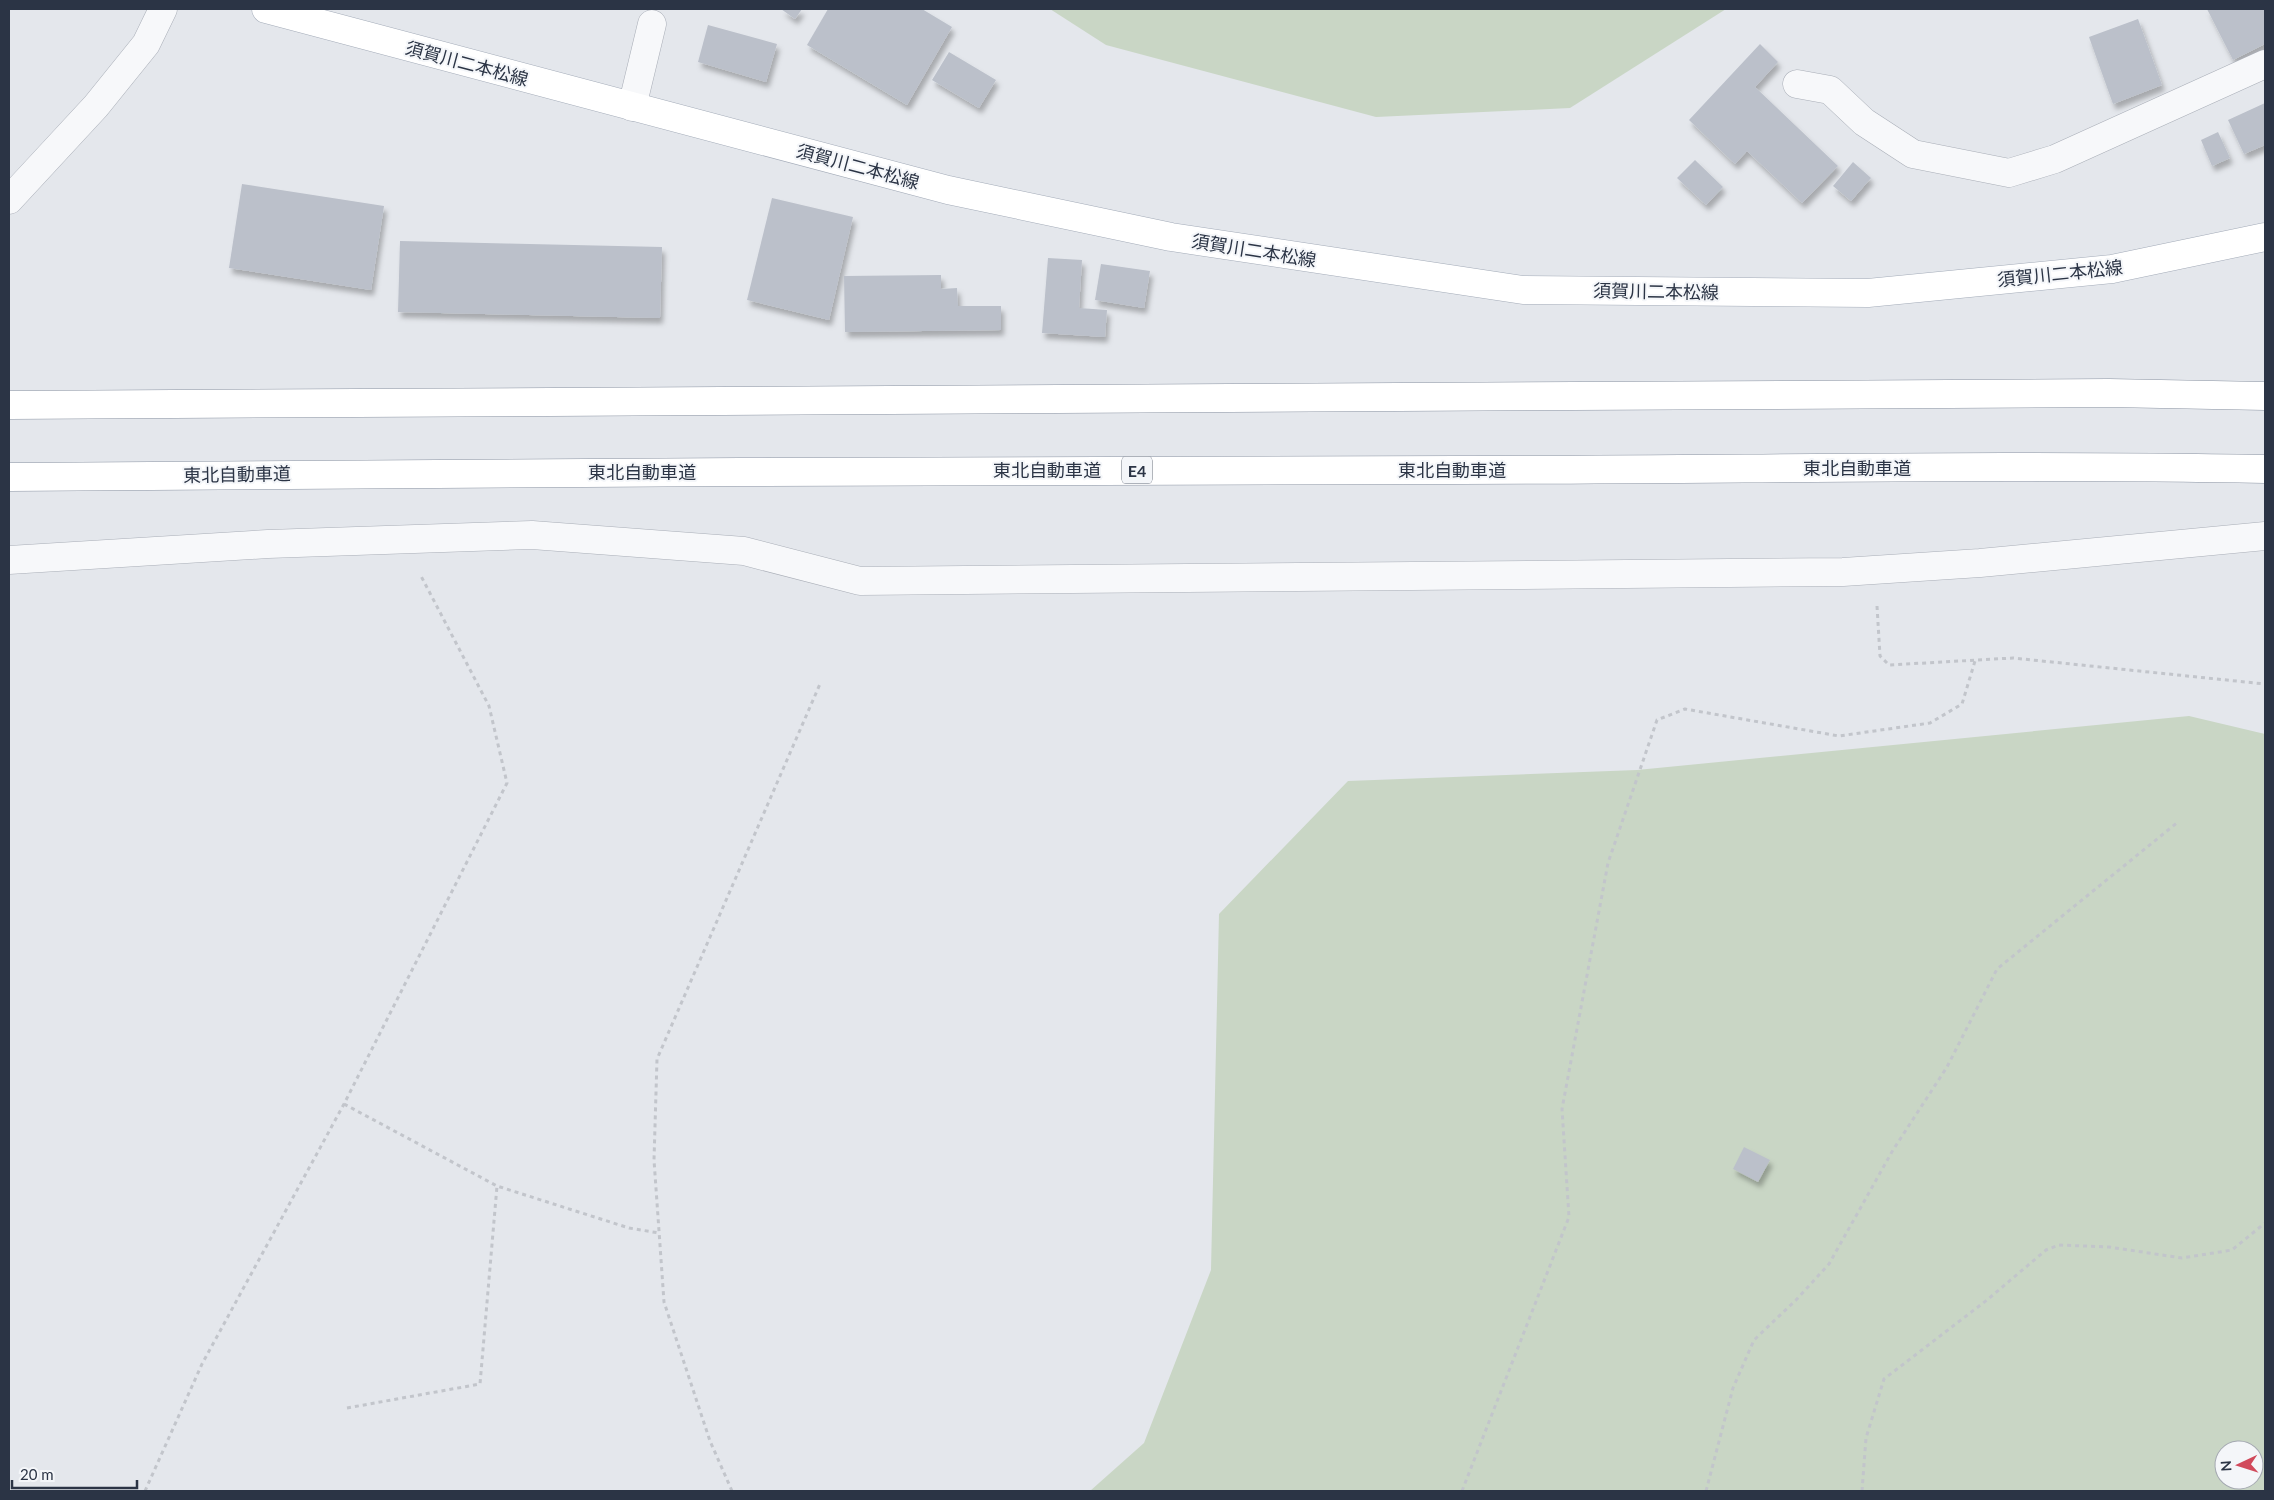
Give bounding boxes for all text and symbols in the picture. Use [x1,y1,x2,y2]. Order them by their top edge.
street label: 須賀川二本松線 [403,36,531,90]
street label: 須賀川二本松線 [794,139,922,193]
street label: 須賀川二本松線 [1190,229,1318,271]
street label: 須賀川二本松線 [1996,255,2124,291]
street label: 須賀川二本松線 [1593,279,1719,303]
road number: E4 [1122,456,1152,484]
street label: 東北自動車道 [1803,457,1911,479]
street label: 東北自動車道 [993,459,1101,481]
street label: 東北自動車道 [1398,459,1506,481]
street label: 東北自動車道 [588,461,696,483]
street label: 東北自動車道 [183,462,291,486]
north arrow [2214,1440,2264,1490]
scale bar [12,1458,138,1490]
text: N [2217,1460,2234,1472]
text: 20 m [20,1465,54,1483]

